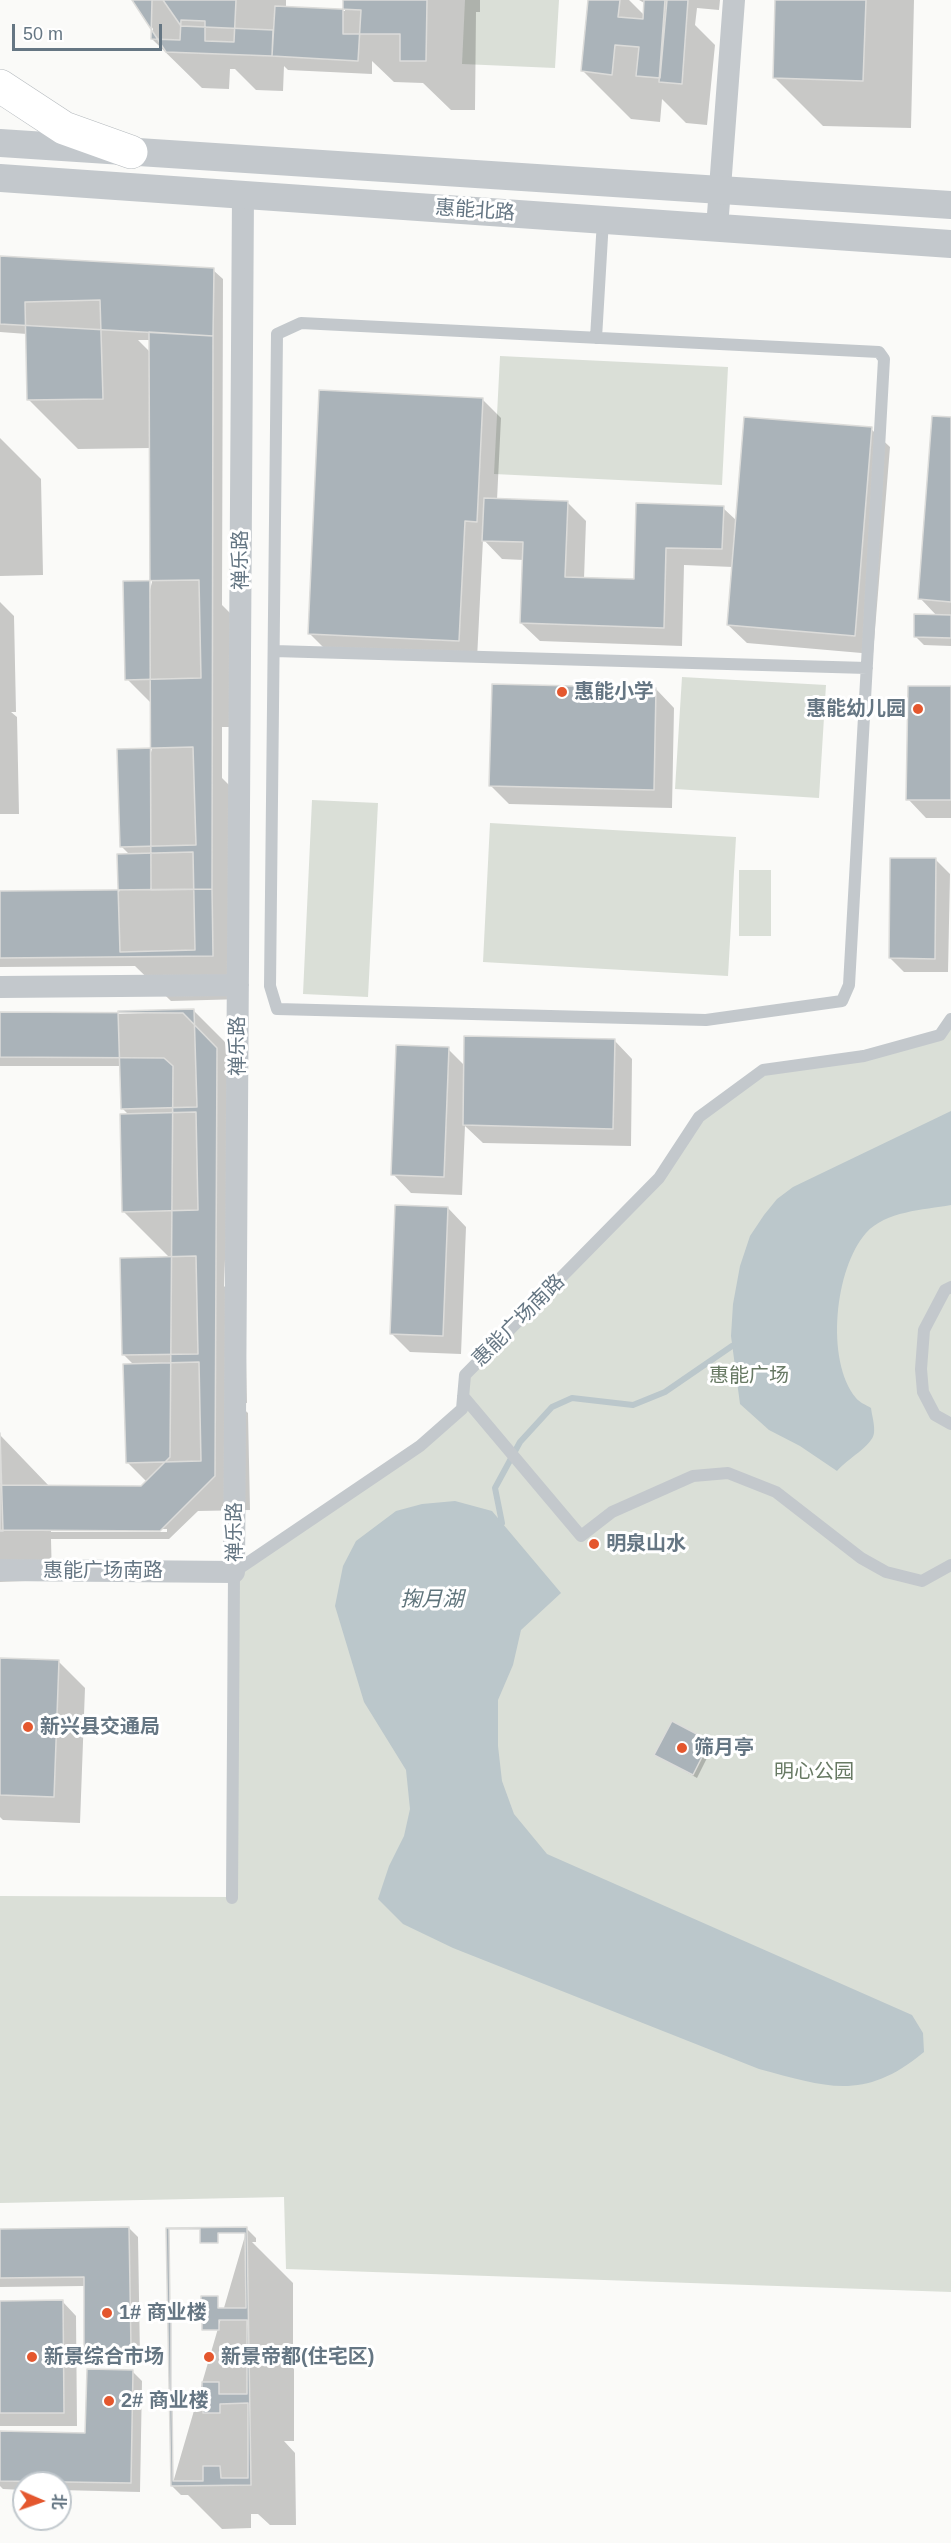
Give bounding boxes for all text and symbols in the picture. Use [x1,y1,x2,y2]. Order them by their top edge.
scale bar [15,12,165,50]
text: 50 m [23,24,63,44]
street label: 惠能北路 [434,196,516,226]
street label: 禅乐路 [229,530,253,590]
place label: 惠能小学 [574,680,654,704]
marker: 惠能小学 [555,685,569,699]
place label: 惠能幼儿园 [806,697,906,721]
marker: 惠能幼儿园 [911,702,925,716]
street label: 禅乐路 [226,1016,250,1076]
street label: 惠能广场南路 [468,1270,570,1372]
park label: 惠能广场 [709,1364,789,1388]
street label: 禅乐路 [223,1502,247,1562]
place label: 明泉山水 [606,1532,686,1556]
marker: 明泉山水 [587,1537,601,1551]
street label: 惠能广场南路 [43,1559,163,1583]
water label: 掬月湖 [401,1587,463,1613]
place label: 新兴县交通局 [40,1715,160,1739]
marker: 新兴县交通局 [21,1720,35,1734]
place label: 筛月亭 [694,1736,754,1760]
marker: 筛月亭 [675,1741,689,1755]
park label: 明心公园 [774,1760,854,1784]
place label: 1# 商业楼 [119,2301,207,2325]
marker: 1# 商业楼 [100,2306,114,2320]
place label: 新景综合市场 [44,2345,164,2369]
place label: 新景帝都(住宅区) [221,2345,374,2369]
marker: 新景综合市场 [25,2350,39,2364]
marker: 新景帝都(住宅区) [202,2350,216,2364]
place label: 2# 商业楼 [121,2389,209,2413]
marker: 2# 商业楼 [102,2394,116,2408]
north arrow [12,2471,72,2531]
text: 北 [50,2493,67,2510]

